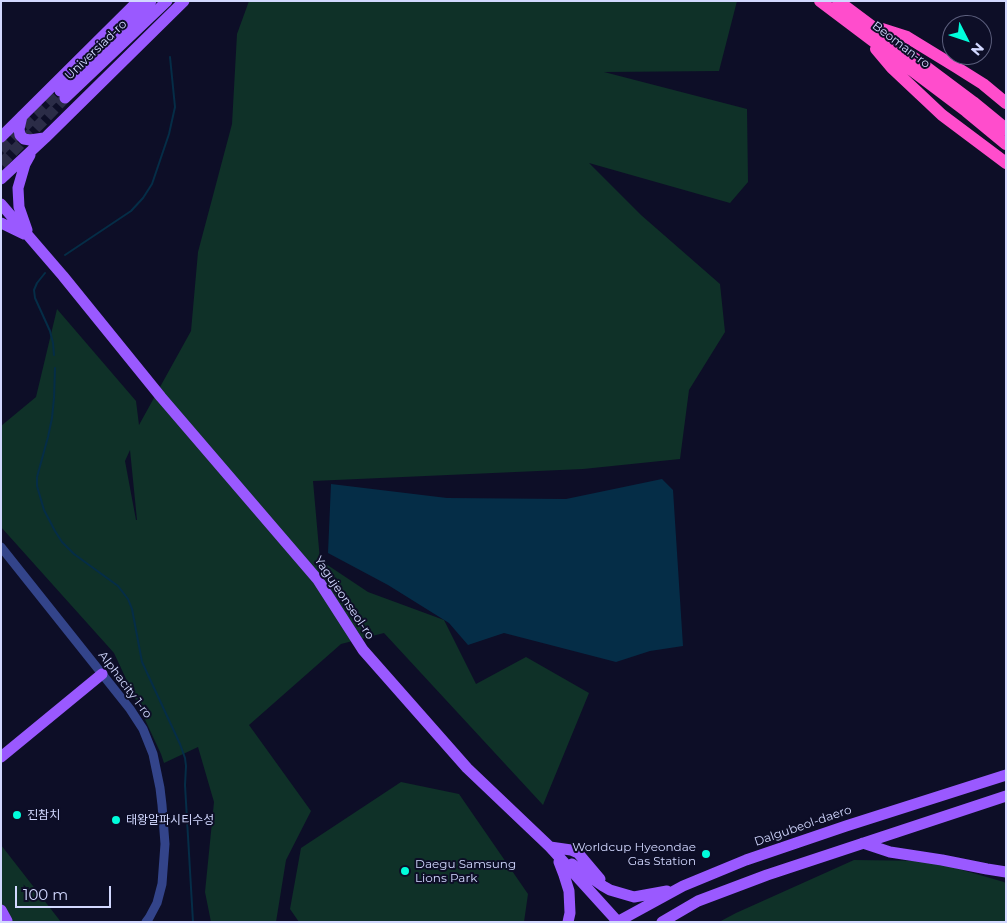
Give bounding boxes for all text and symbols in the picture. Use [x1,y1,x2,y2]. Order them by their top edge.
north arrow [942,15,992,65]
street label: Universiad-ro [62,17,130,83]
street label: Beoman-ro [869,19,933,71]
text: N [967,39,988,59]
street label: Yagujeonseol-ro [311,554,377,642]
street label: Alphacity 1-ro [95,649,155,721]
street label: Dalgubeol-daero [752,803,854,849]
place label: 진참치 [27,808,60,822]
marker: 진참치 [11,809,23,821]
place label: 태왕알파시티수성 [126,813,214,827]
marker: 태왕알파시티수성 [110,814,122,826]
place label: Worldcup Hyeondae Gas Station [572,840,696,868]
marker: Worldcup Hyeondae Gas Station [700,848,712,860]
place label: Daegu Samsung Lions Park [415,857,516,885]
marker: Daegu Samsung Lions Park [399,865,411,877]
scale bar [18,876,114,908]
text: 100 m [23,885,68,904]

